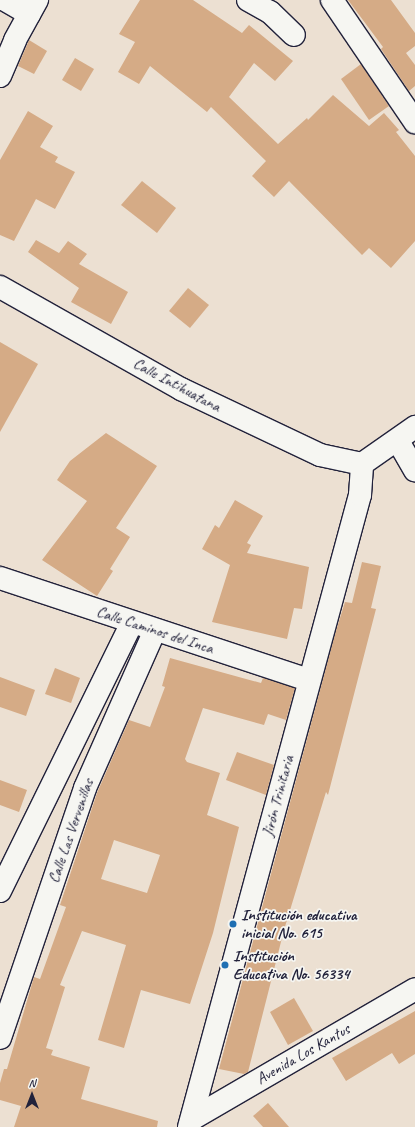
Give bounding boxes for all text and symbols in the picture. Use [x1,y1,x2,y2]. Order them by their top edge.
street label: Calle Intihuatana [130,354,224,416]
street label: Calle Caminos del Inca [94,602,216,658]
street label: Jirón Trinitaria [258,754,298,838]
street label: Calle Las Vervenillas [44,776,98,886]
place label: Institución educativa inicial No. 615 [241,905,356,943]
marker: Institución educativa inicial No. 615 [228,919,238,929]
place label: Institución Educativa No. 56334 [233,946,349,984]
marker: Institución Educativa No. 56334 [220,960,230,970]
street label: Avenida Los Kantus [253,1019,353,1089]
north arrow [12,1075,52,1115]
text: N [29,1076,35,1090]

